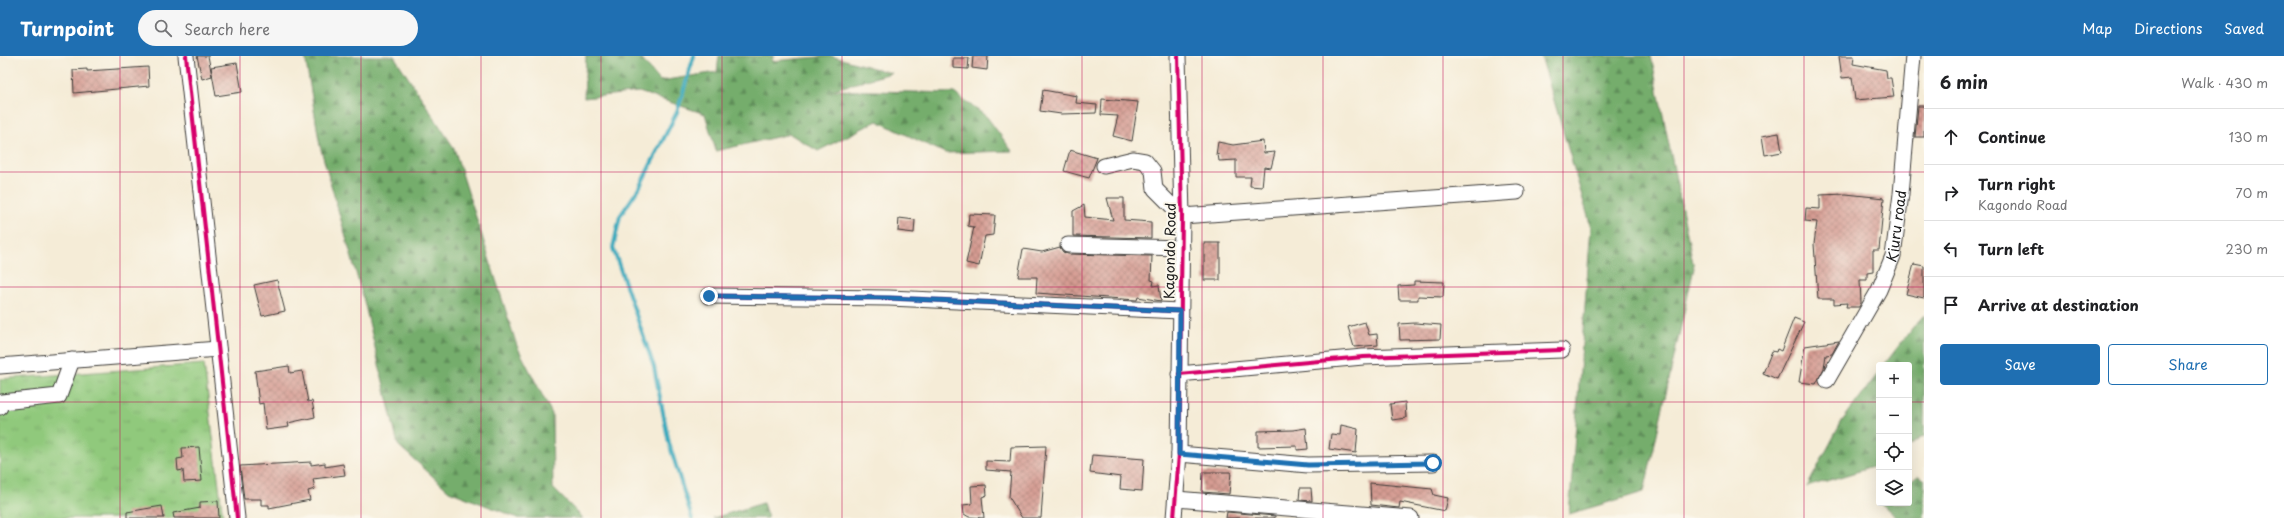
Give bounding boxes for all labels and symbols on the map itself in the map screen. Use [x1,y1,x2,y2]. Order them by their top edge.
street label: Kiuru road [1881,189,1911,265]
street label: Kagondo Road [1158,203,1181,299]
route end [700,287,718,305]
route start [1424,454,1442,472]

